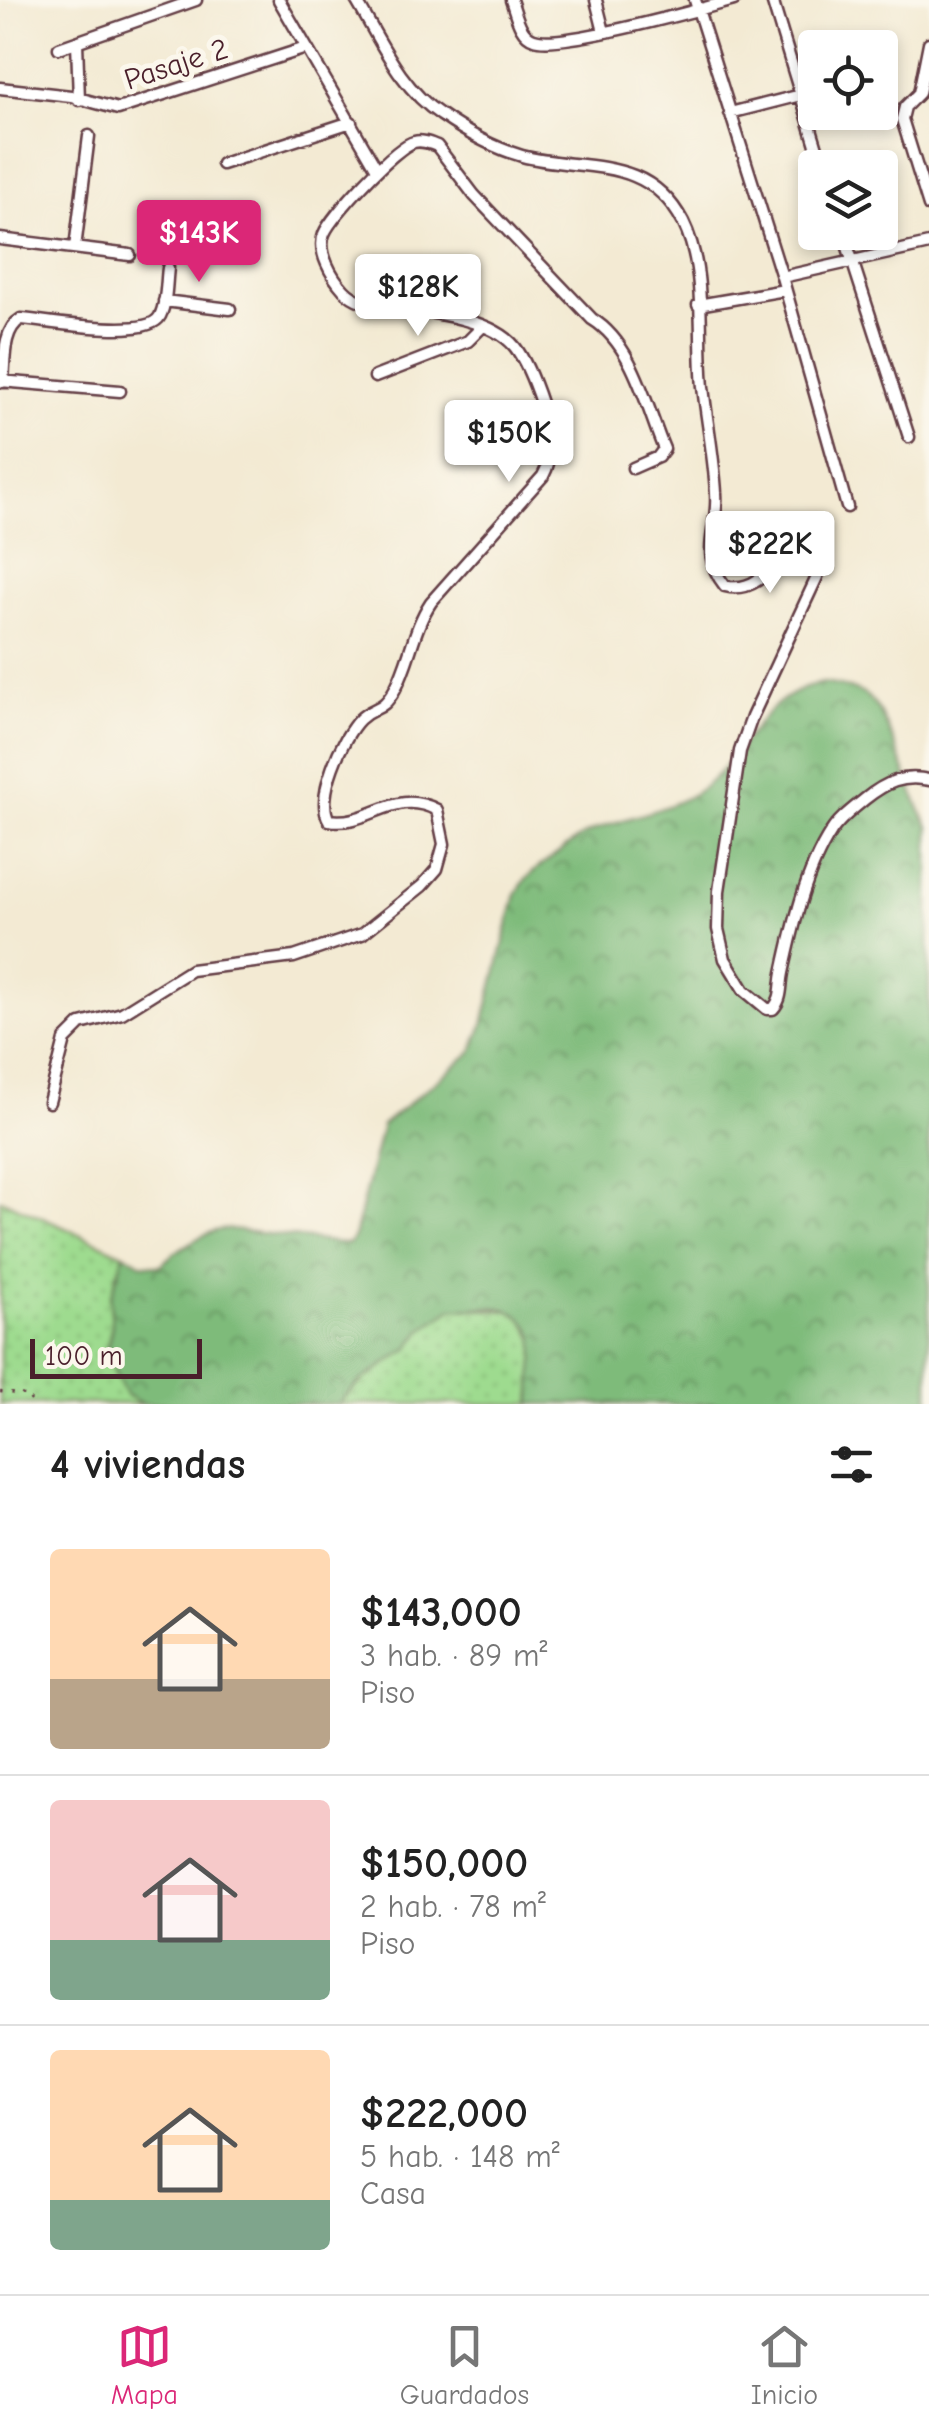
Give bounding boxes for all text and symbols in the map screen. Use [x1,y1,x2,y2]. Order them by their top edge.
map controls [798,30,898,250]
button: locate [798,30,898,130]
street label: Pasaje 2 [120,31,232,98]
button: layers [798,150,898,250]
pin: $143K [129,200,269,285]
text: $143K [159,214,239,251]
pin: $128K [348,254,488,339]
text: $128K [377,268,459,305]
pin: $150K [439,400,579,485]
text: $150K [466,414,552,451]
pin: $222K [700,511,840,596]
text: $222K [727,525,813,562]
scale bar [30,1334,202,1378]
text: 100 m [45,1340,123,1372]
icon: filters [824,1437,879,1492]
text: 4 viviendas [50,1440,245,1489]
text: $143,000 [360,1588,522,1637]
icon: home [130,1589,250,1709]
text: 3 hab. · 89 m² [360,1637,547,1674]
text: Piso [360,1674,415,1711]
text: $150,000 [360,1839,528,1888]
icon: home [130,1840,250,1960]
text: 2 hab. · 78 m² [360,1888,546,1925]
text: Piso [360,1925,415,1962]
text: $222,000 [360,2089,528,2138]
icon: home [130,2090,250,2210]
text: 5 hab. · 148 m² [360,2138,560,2175]
text: Casa [360,2175,426,2212]
tab: Mapa [111,2319,178,2411]
tab: Guardados [400,2319,529,2411]
tab: Inicio [751,2319,818,2411]

